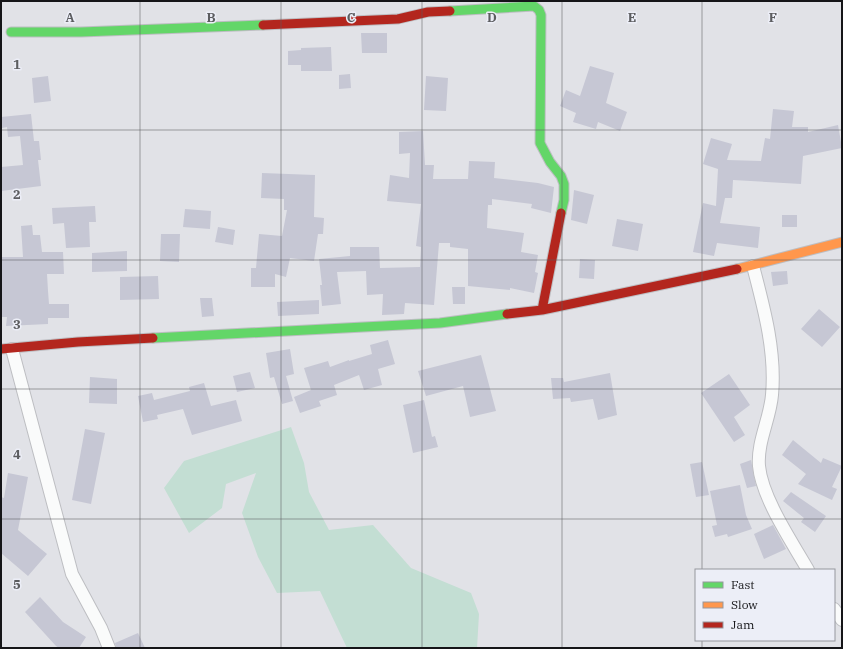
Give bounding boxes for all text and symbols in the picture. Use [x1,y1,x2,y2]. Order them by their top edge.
text: A [65,9,75,26]
text: B [206,9,216,26]
text: C [347,9,356,26]
text: D [487,9,497,26]
text: E [628,9,636,26]
text: F [769,9,777,26]
text: 1 [13,56,21,73]
text: 2 [13,186,21,203]
text: 3 [13,316,21,333]
text: 4 [13,446,21,463]
legend [695,569,835,641]
text: 5 [13,576,21,593]
text: Fast [731,577,755,592]
text: Slow [731,597,758,612]
text: Jam [731,617,755,632]

